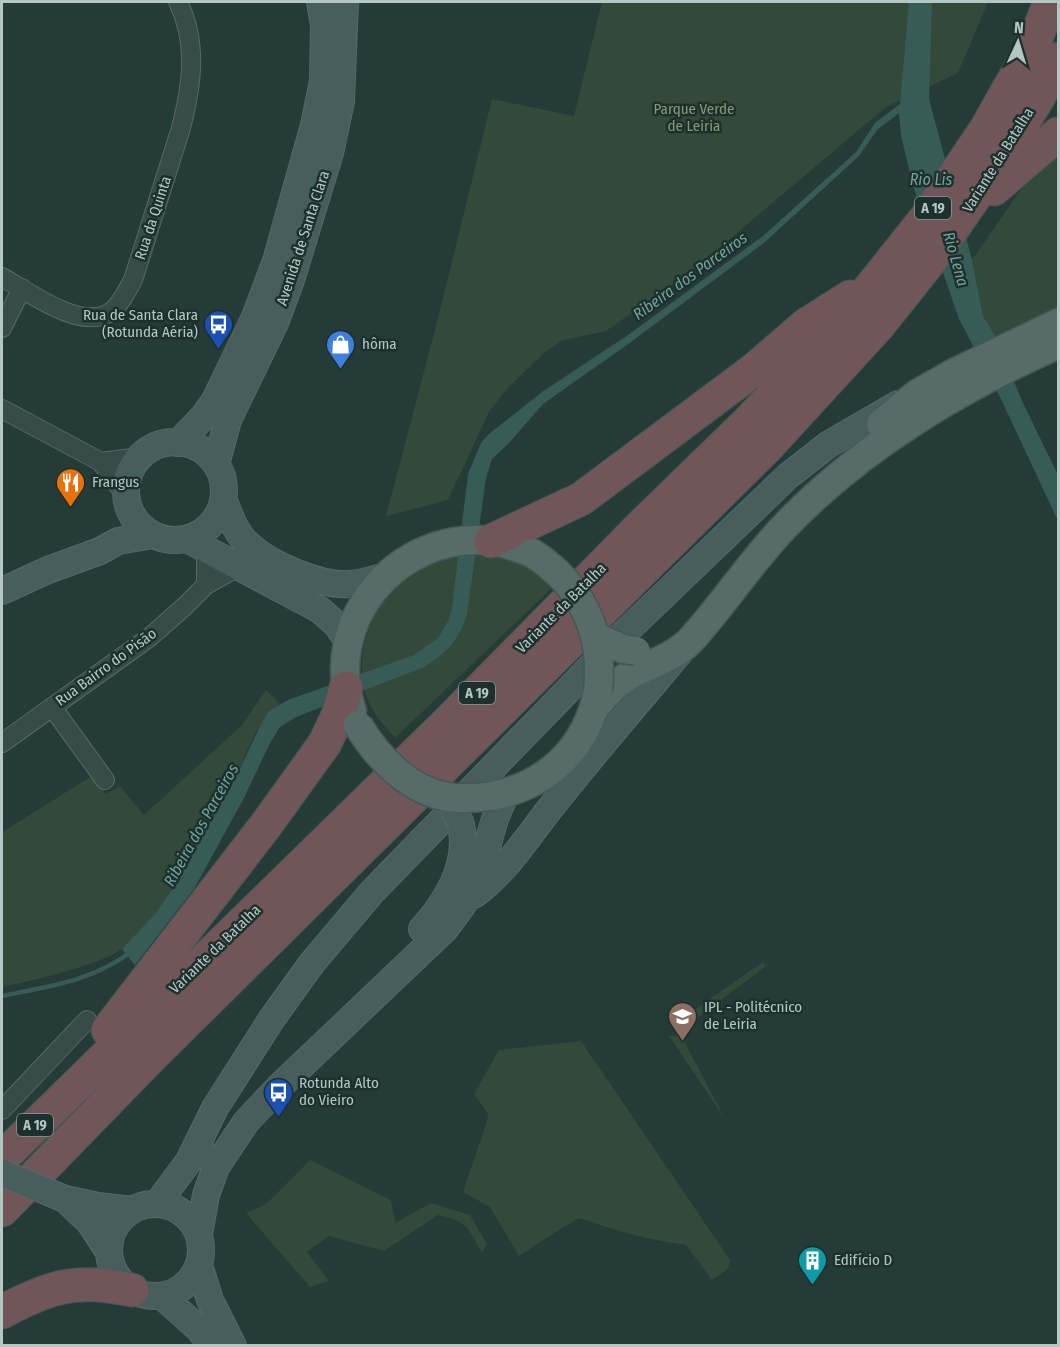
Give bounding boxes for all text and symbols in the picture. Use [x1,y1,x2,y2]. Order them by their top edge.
north arrow [988,12,1048,72]
text: N [1014,18,1024,37]
park label: Parque Verde de Leiria [654,100,735,135]
street label: Variante da Batalha [959,104,1037,216]
street label: Avenida de Santa Clara [273,168,333,308]
water label: Rio Lis [910,170,953,189]
street label: Rua da Quinta [131,174,175,262]
road number: A 19 [915,197,951,219]
water label: Ribeira dos Parceiros [629,228,751,324]
water label: Rio Lena [939,230,973,288]
place label: Rua de Santa Clara (Rotunda Aéria) [83,306,198,341]
bus stop icon: Rua de Santa Clara (Rotunda Aéria) [203,308,235,350]
shop icon: hôma [325,328,357,370]
place label: hôma [362,335,397,353]
restaurant icon: Frangus [55,466,87,508]
place label: Frangus [92,473,139,491]
street label: Variante da Batalha [512,559,610,657]
street label: Rua Bairro do Pisão [52,624,160,710]
road number: A 19 [459,682,495,704]
water label: Ribeira dos Parceiros [160,760,243,889]
street label: Variante da Batalha [166,901,264,997]
place label: IPL - Politécnico de Leiria [704,998,802,1033]
school or university icon: IPL - Politécnico de Leiria [667,1000,699,1042]
place label: Rotunda Alto do Vieiro [299,1074,379,1109]
bus stop icon: Rotunda Alto do Vieiro [262,1076,294,1118]
road number: A 19 [17,1114,53,1136]
building icon: Edifício D [797,1244,829,1286]
place label: Edifício D [834,1251,892,1269]

